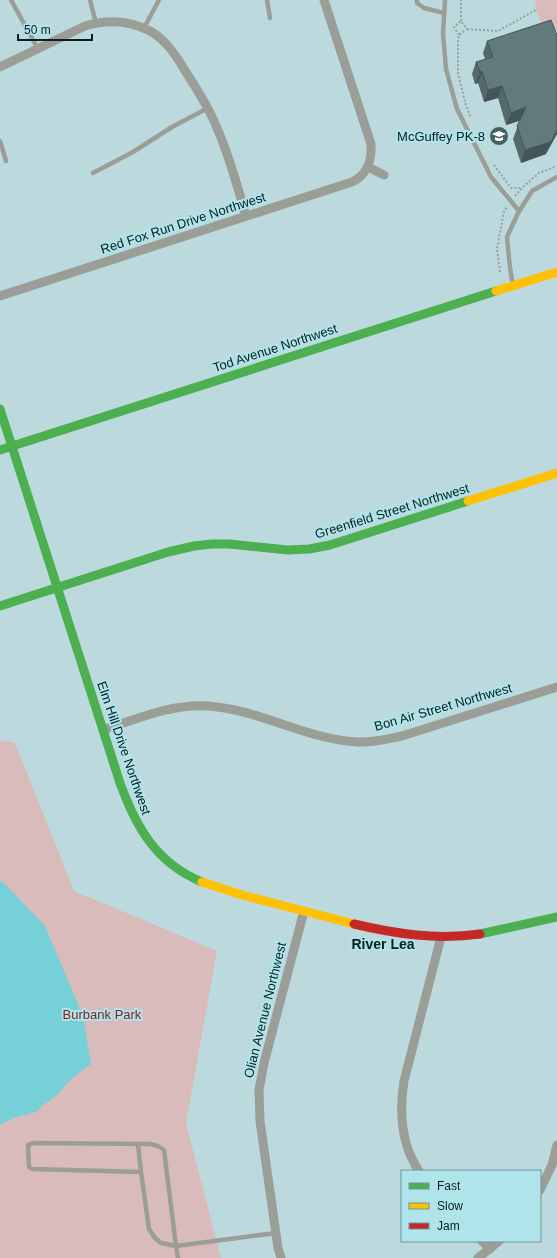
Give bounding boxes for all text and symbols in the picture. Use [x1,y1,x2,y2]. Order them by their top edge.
scale bar [18,16,92,42]
text: 50 m [24,23,51,37]
school or university icon: McGuffey PK-8 [488,125,510,147]
place label: McGuffey PK-8 [397,129,485,144]
street label: Red Fox Run Drive Northwest [99,189,268,257]
street label: Tod Avenue Northwest [211,321,339,375]
street label: Greenfield Street Northwest [313,480,471,542]
street label: Elm Hill Drive Northwest [94,679,154,817]
street label: Bon Air Street Northwest [373,680,514,734]
district label: River Lea [351,936,415,952]
street label: Olian Avenue Northwest [241,940,289,1079]
park label: Burbank Park [63,1007,142,1022]
legend [401,1170,541,1242]
text: Fast [437,1179,461,1193]
text: Slow [437,1199,463,1213]
text: Jam [437,1219,460,1233]

